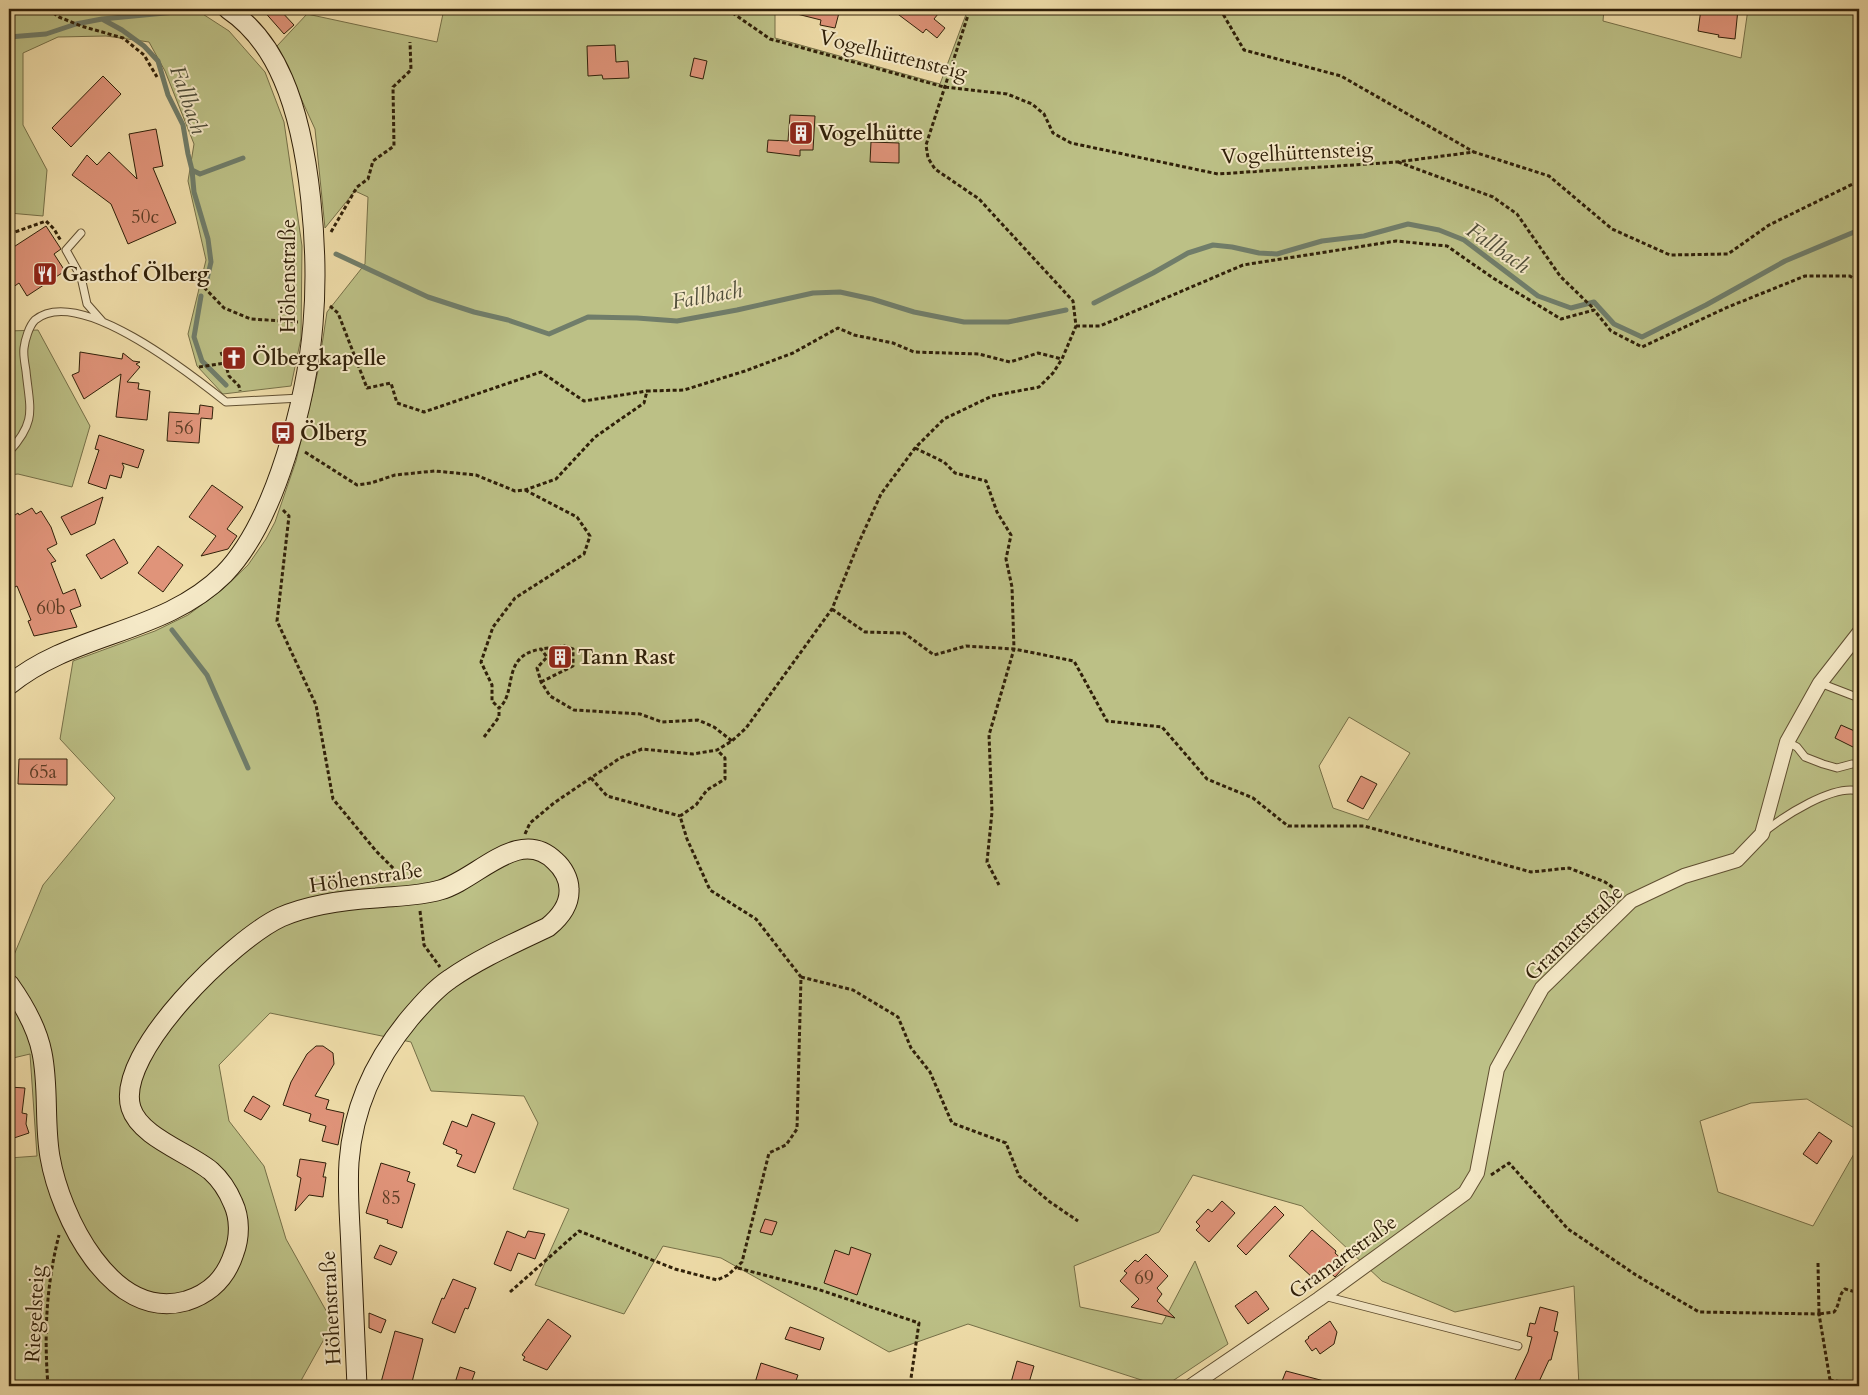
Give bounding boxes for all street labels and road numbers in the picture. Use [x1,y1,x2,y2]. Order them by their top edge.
street label: Vogelhüttensteig [816,23,971,88]
street label: Vogelhüttensteig [1220,135,1374,171]
street label: Höhenstraße [274,219,303,333]
street label: Höhenstraße [307,856,425,900]
street label: Gramartstraße [1518,878,1630,988]
street label: Gramartstraße [1283,1208,1403,1306]
street label: Höhenstraße [314,1250,348,1366]
street label: Riegelsteig [18,1264,52,1363]

